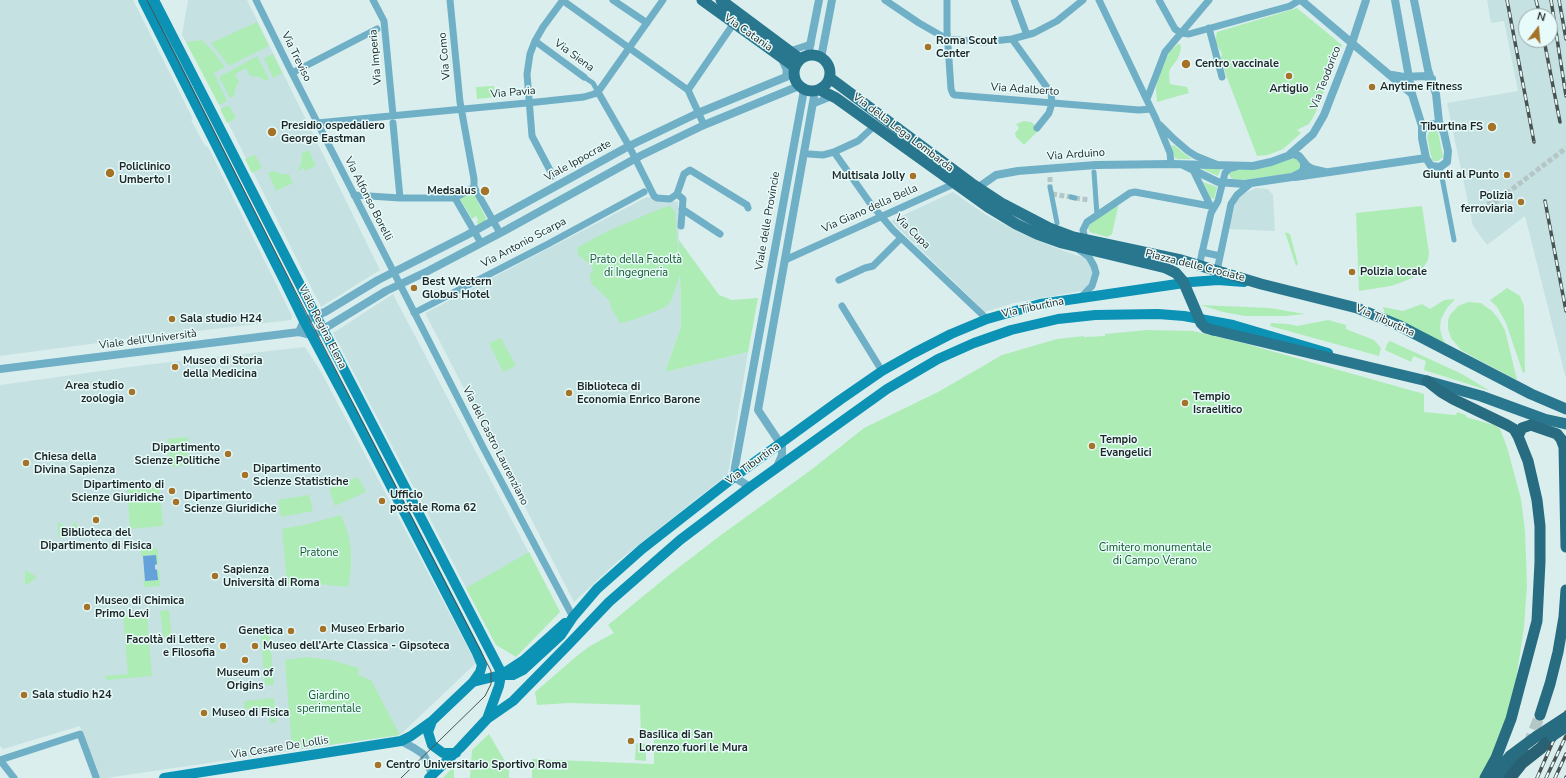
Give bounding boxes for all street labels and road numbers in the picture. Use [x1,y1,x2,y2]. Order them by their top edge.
street label: Via Catania [721,11,775,55]
street label: Via Imperia [367,29,385,85]
street label: Via Treviso [278,30,314,84]
street label: Via Como [436,32,454,80]
street label: Via Siena [551,37,597,75]
street label: Via Teodorico [1308,45,1344,111]
street label: Via Adalberto [990,81,1060,99]
street label: Via Pavia [490,84,536,102]
street label: Via della Lega Lombarda [850,91,956,175]
street label: Viale Ippocrate [542,137,614,185]
street label: Via Arduino [1047,146,1105,164]
street label: Via Alfonso Borelli [341,155,395,243]
street label: Viale delle Provincie [753,171,783,271]
street label: Via Giano della Bella [820,182,920,236]
street label: Via Cupa [891,212,933,252]
street label: Via Antonio Scarpa [479,215,569,271]
street label: Piazza delle Crociate [1144,247,1246,285]
street label: Viale Regina Elena [295,283,349,371]
street label: Via Tiburtina [1001,295,1065,321]
street label: Via Tiburtina [1353,302,1417,340]
street label: Viale dell'Università [98,327,198,353]
street label: Via del Castro Laurenziano [459,384,531,508]
street label: Via Tiburtina [724,440,782,488]
street label: Via Cesare De Lollis [230,734,330,762]

